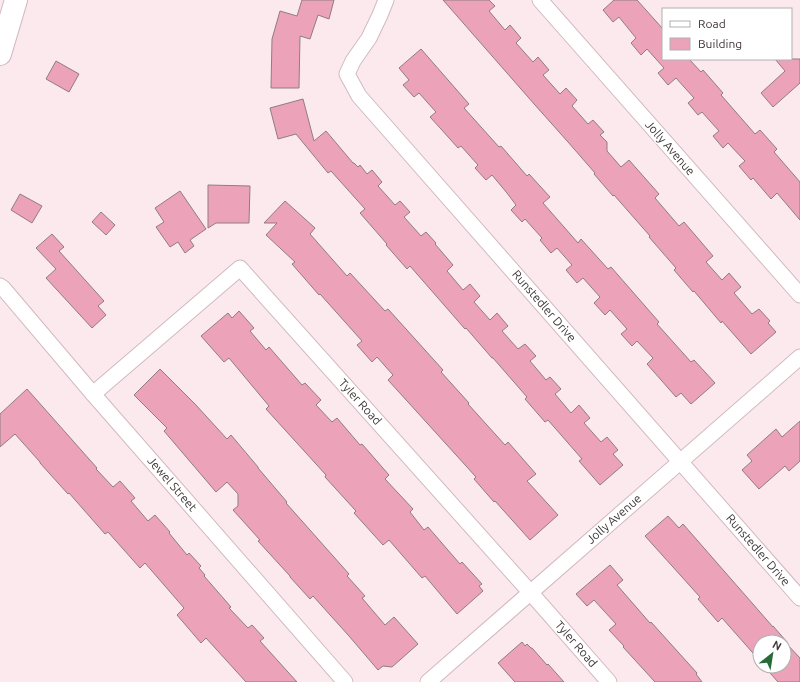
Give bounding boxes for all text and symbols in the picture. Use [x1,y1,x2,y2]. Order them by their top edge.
legend [662,8,792,60]
text: Road [698,17,726,30]
text: Building [698,37,742,50]
street label: Jolly Avenue [643,118,698,178]
street label: Runstedler Drive [510,267,579,344]
street label: Tyler Road [336,376,384,427]
street label: Jewel Street [145,454,200,514]
street label: Jolly Avenue [584,491,644,546]
street label: Runstedler Drive [724,511,793,588]
street label: Tyler Road [553,618,600,669]
north arrow [752,634,792,674]
text: N [770,638,784,653]

